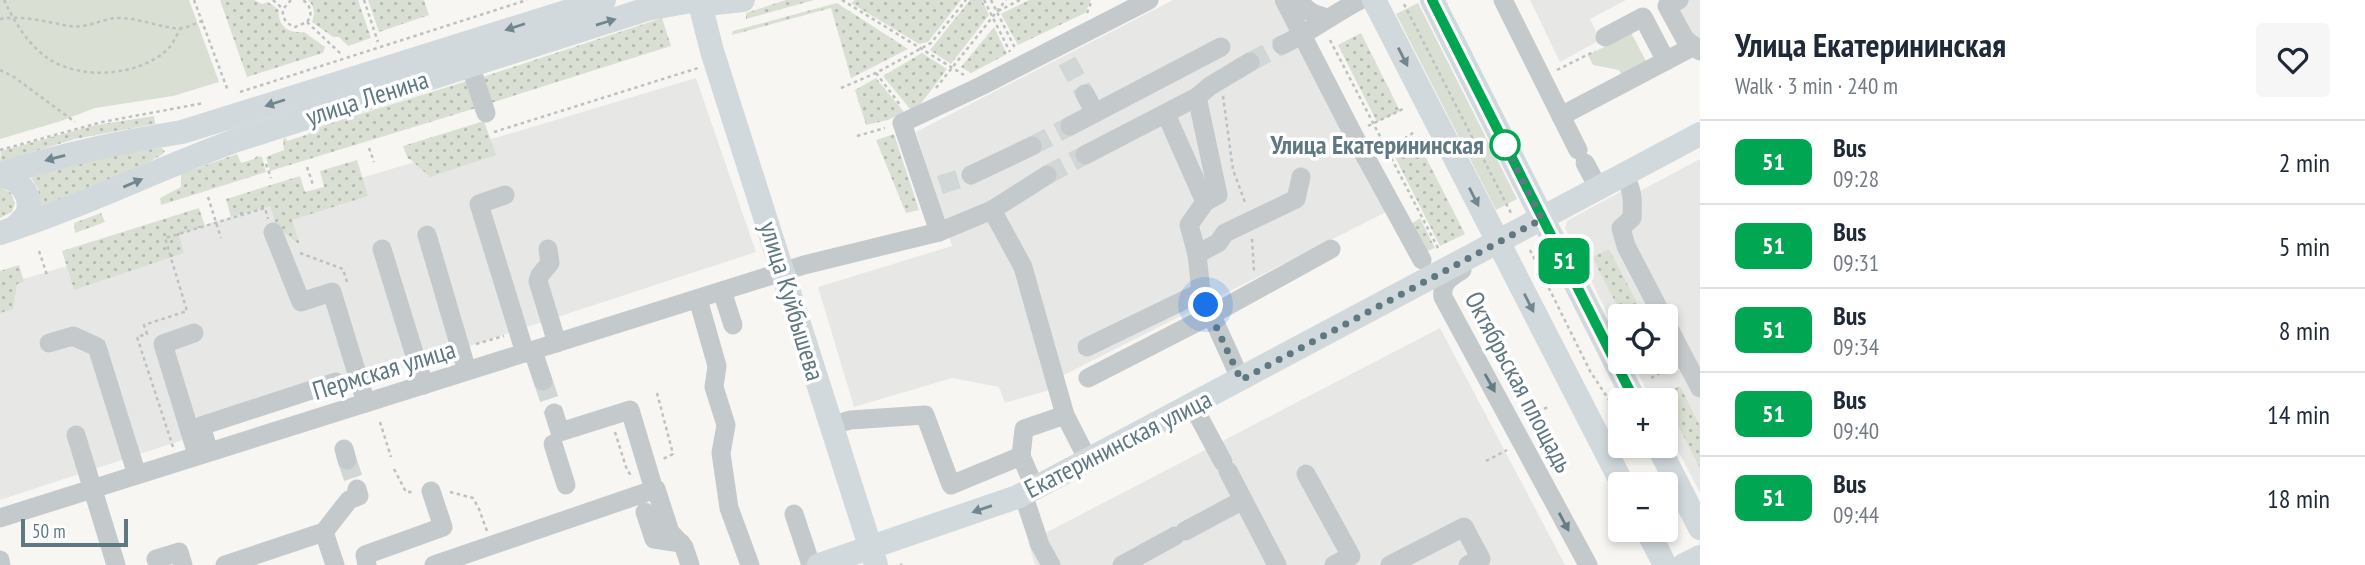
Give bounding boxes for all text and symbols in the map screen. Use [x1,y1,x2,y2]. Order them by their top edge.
one-way arrow [595,16,616,26]
one-way arrow [505,22,526,33]
text: Улица Екатерининская [1735,23,2006,66]
button: heart [2256,23,2330,97]
one-way arrow [1398,47,1409,67]
street label: улица Ленина [301,62,432,133]
text: Walk · 3 min · 240 m [1735,71,1898,100]
one-way arrow [264,99,285,109]
place label: Улица Екатерининская [1269,128,1484,161]
marker: Улица Екатерининская [1490,130,1520,160]
text: Bus [1833,131,1866,164]
text: 51 [1762,146,1785,177]
text: 2 min [2279,146,2330,179]
one-way arrow [43,153,65,164]
text: 09:28 [1833,164,1879,193]
one-way arrow [122,177,143,188]
one-way arrow [1468,187,1480,207]
text: Bus [1833,215,1866,248]
street label: улица Куйбышева [753,217,832,385]
text: 51 [1762,230,1785,261]
text: 5 min [2279,230,2330,263]
line badge: 51 [1532,238,1596,284]
text: 51 [1553,245,1575,276]
text: 09:31 [1833,248,1879,277]
street label: Октябрьская площадь [1458,285,1581,478]
your location [1188,287,1223,322]
one-way arrow [1524,293,1535,313]
text: Bus [1833,299,1866,332]
map controls [1608,304,1678,542]
button: locate [1608,304,1678,374]
text: 51 [1762,314,1785,345]
text: 8 min [2279,314,2330,347]
street label: Пермская улица [308,332,459,407]
text: 09:34 [1833,332,1879,361]
one-way arrow [1484,373,1496,393]
street label: Екатерининская улица [1019,382,1217,505]
text: Bus [1833,383,1866,416]
button: + [1608,388,1678,458]
text: 51 [1762,398,1785,429]
text: 14 min [2267,398,2330,431]
text: 09:40 [1833,416,1879,445]
text: Bus [1833,467,1866,500]
button: − [1608,472,1678,542]
text: 51 [1762,482,1785,513]
text: 18 min [2267,482,2330,515]
text: 09:44 [1833,500,1879,529]
one-way arrow [971,504,992,515]
one-way arrow [1559,512,1570,532]
scale bar [21,516,128,548]
text: 50 m [32,519,66,543]

